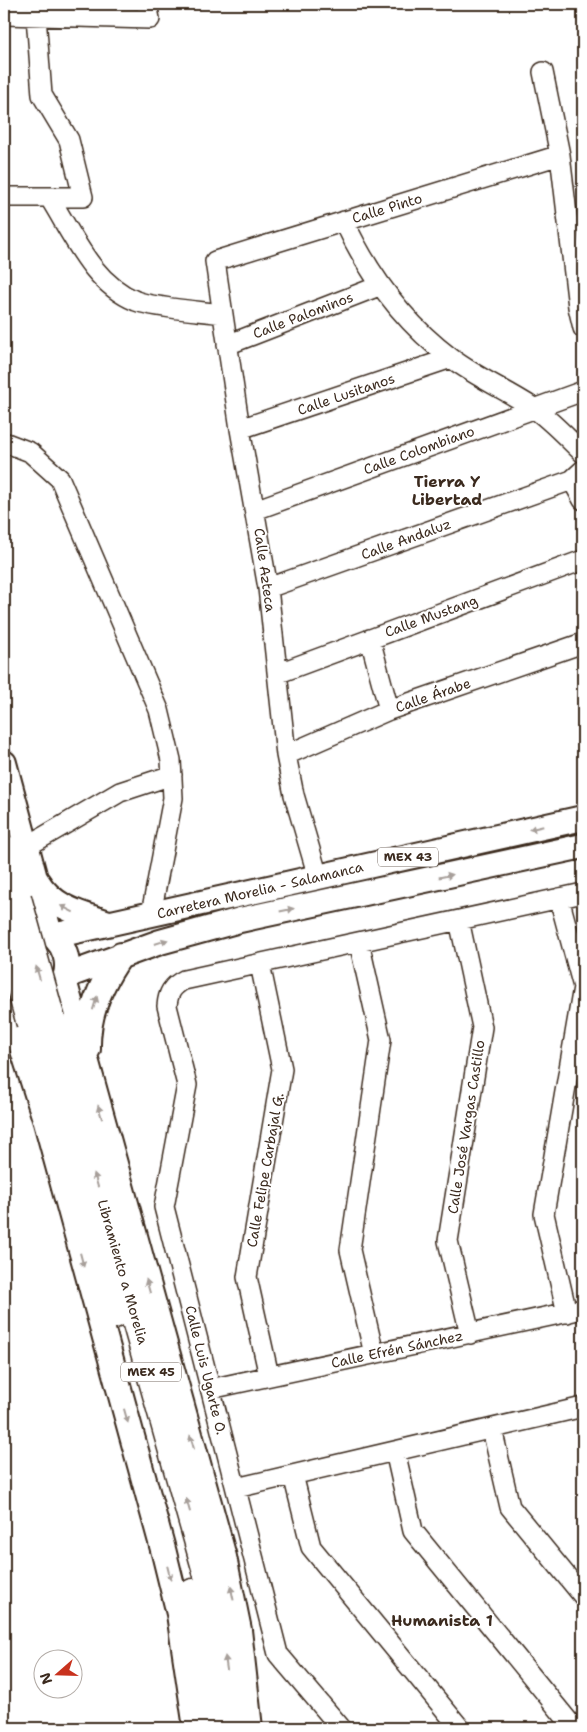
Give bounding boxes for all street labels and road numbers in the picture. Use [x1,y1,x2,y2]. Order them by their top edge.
street label: Calle Pinto [350,189,424,227]
street label: Calle Palominos [250,288,356,342]
street label: Calle Lusitanos [295,369,397,419]
street label: Calle Colombiano [361,422,477,478]
street label: Calle Andaluz [359,514,453,564]
street label: Calle Azteca [250,527,280,614]
street label: Calle Mustang [382,591,480,641]
street label: Calle Árabe [393,674,473,716]
road number: MEX 43 [378,848,438,866]
street label: Carretera Morelia - Salamanca [155,857,365,923]
street label: Calle José Vargas Castillo [443,1039,489,1215]
street label: Calle Felipe Carbajal G. [243,1091,287,1249]
street label: Libramiento a Morelia [94,1197,152,1347]
street label: Calle Luis Ugarte O. [181,1304,231,1436]
street label: Calle Efrén Sánchez [329,1326,465,1372]
road number: MEX 45 [121,1362,181,1381]

